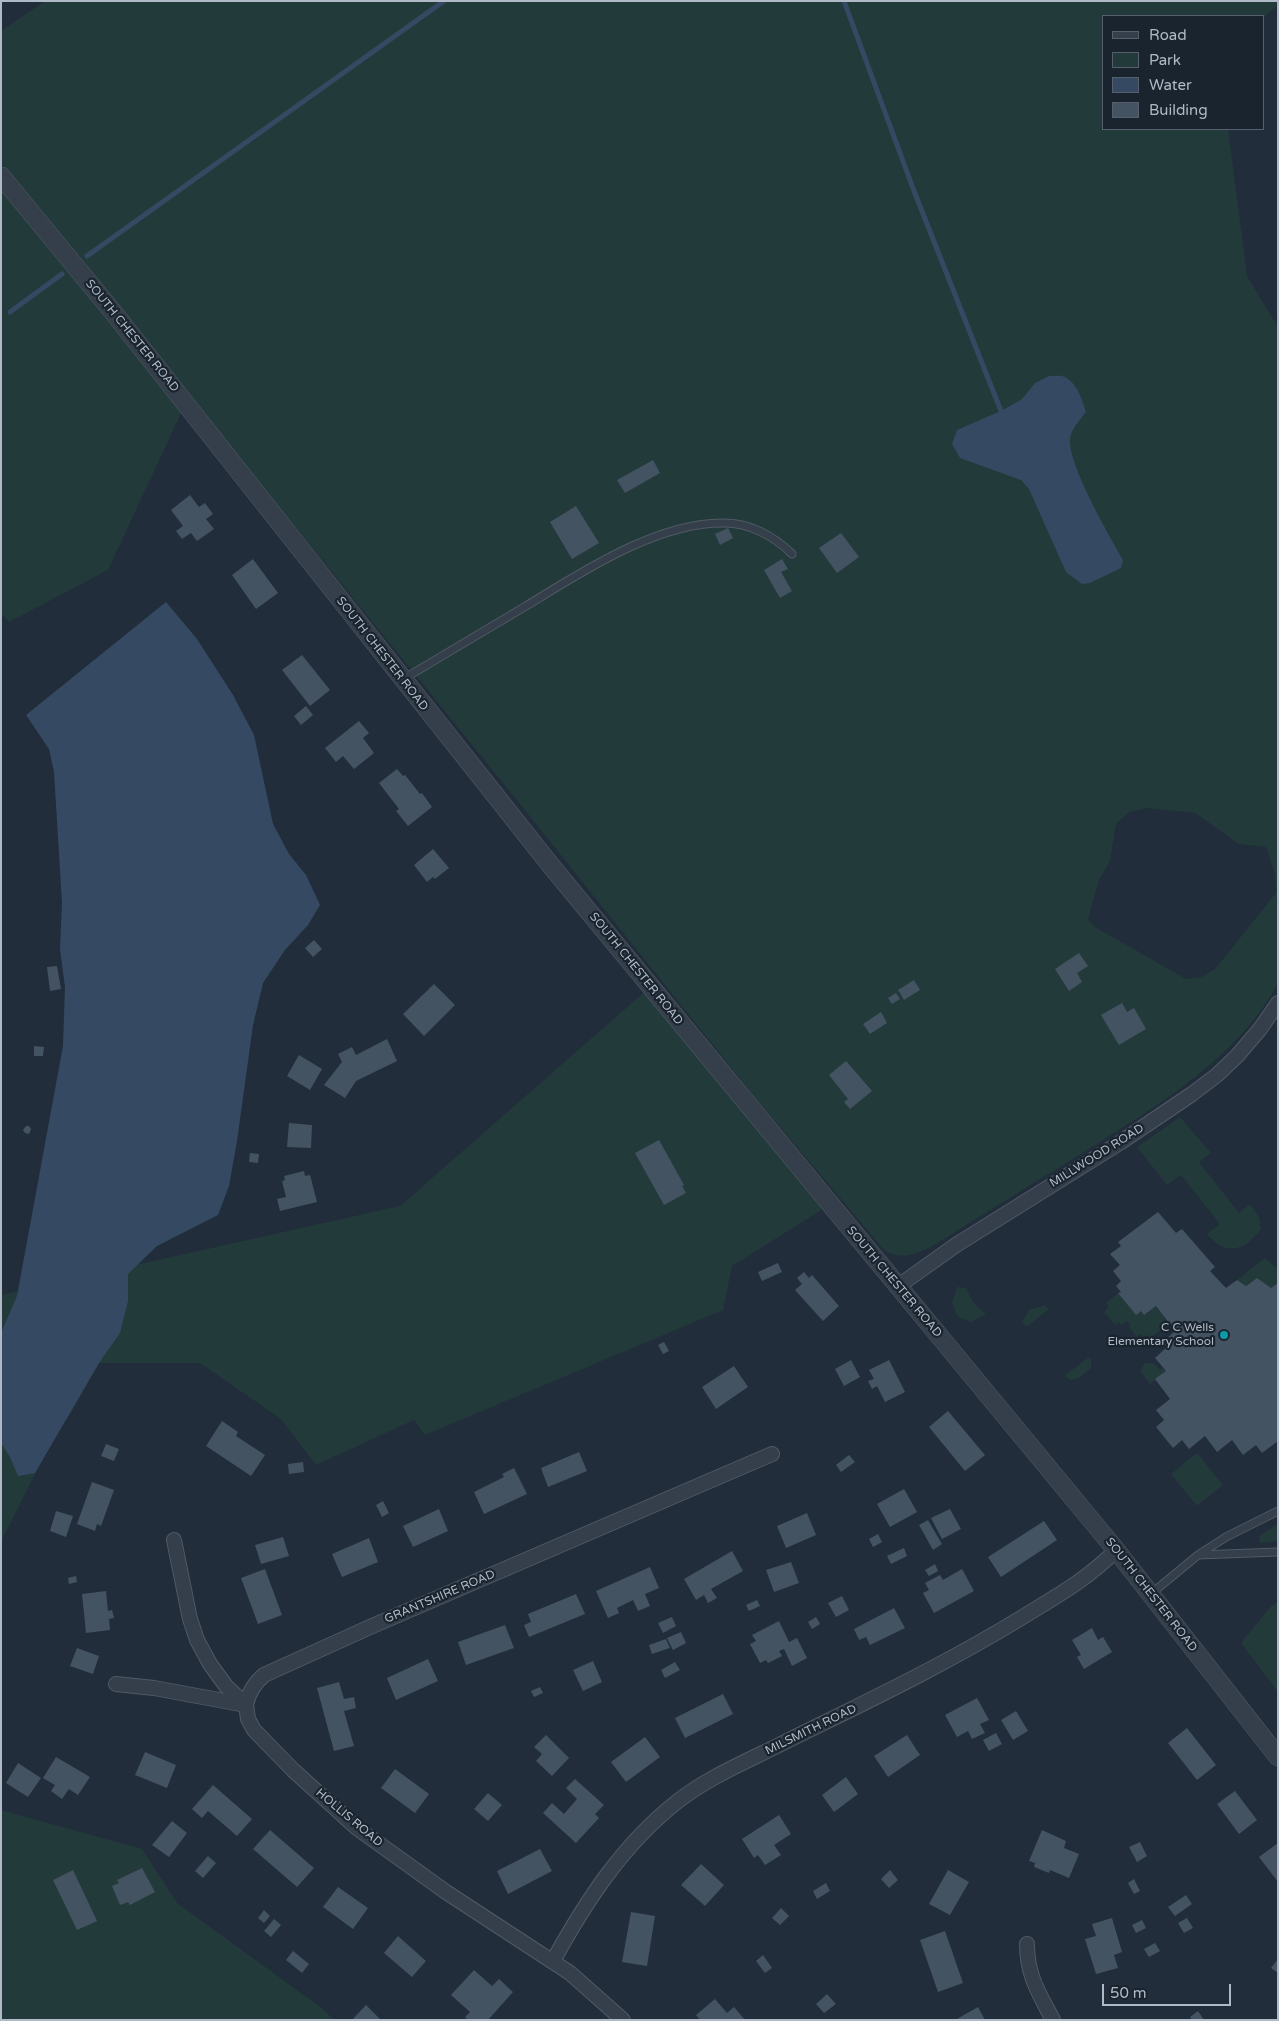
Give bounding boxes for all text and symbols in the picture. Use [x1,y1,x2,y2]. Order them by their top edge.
legend [1102,15,1264,130]
text: Road [1149,26,1187,44]
text: Park [1149,51,1181,69]
text: Water [1149,76,1192,94]
text: Building [1149,101,1208,119]
street label: SOUTH CHESTER ROAD [82,277,182,395]
street label: SOUTH CHESTER ROAD [333,594,431,714]
street label: SOUTH CHESTER ROAD [586,910,686,1028]
street label: MILLWOOD ROAD [1047,1121,1147,1191]
street label: SOUTH CHESTER ROAD [843,1224,945,1340]
place label: C C Wells Elementary School [1107,1321,1214,1349]
marker: C C Wells Elementary School [1218,1329,1230,1341]
street label: SOUTH CHESTER ROAD [1102,1535,1200,1655]
street label: GRANTSHIRE ROAD [383,1567,497,1627]
street label: MILSMITH ROAD [763,1702,859,1758]
street label: HOLLIS ROAD [313,1786,385,1850]
scale bar [1104,1974,1233,2006]
text: 50 m [1110,1984,1147,2002]

